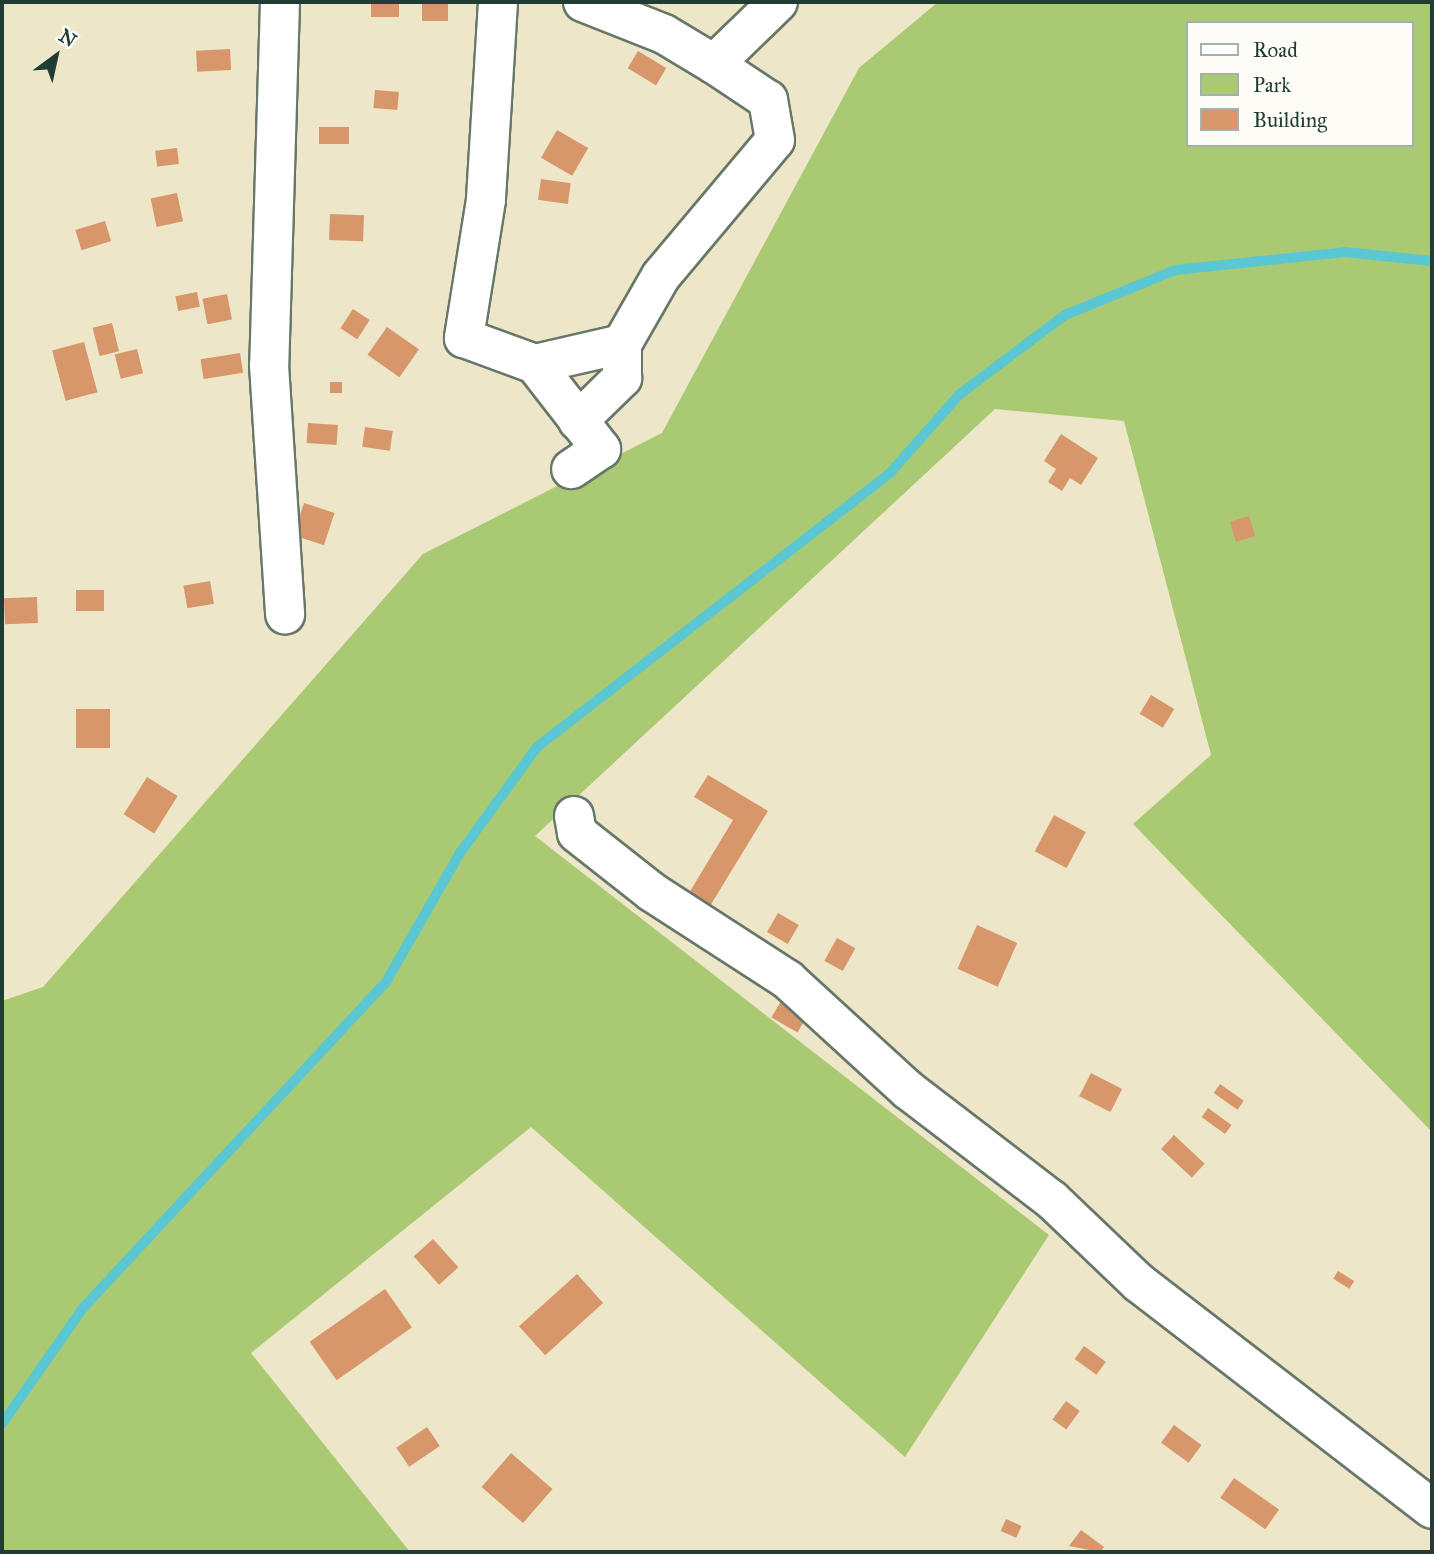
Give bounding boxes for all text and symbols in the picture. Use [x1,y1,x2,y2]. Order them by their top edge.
north arrow [21,21,91,91]
legend [1186,21,1413,147]
text: N [55,24,81,52]
text: Road [1253,37,1298,63]
text: Park [1253,72,1291,98]
text: Building [1253,107,1327,133]

